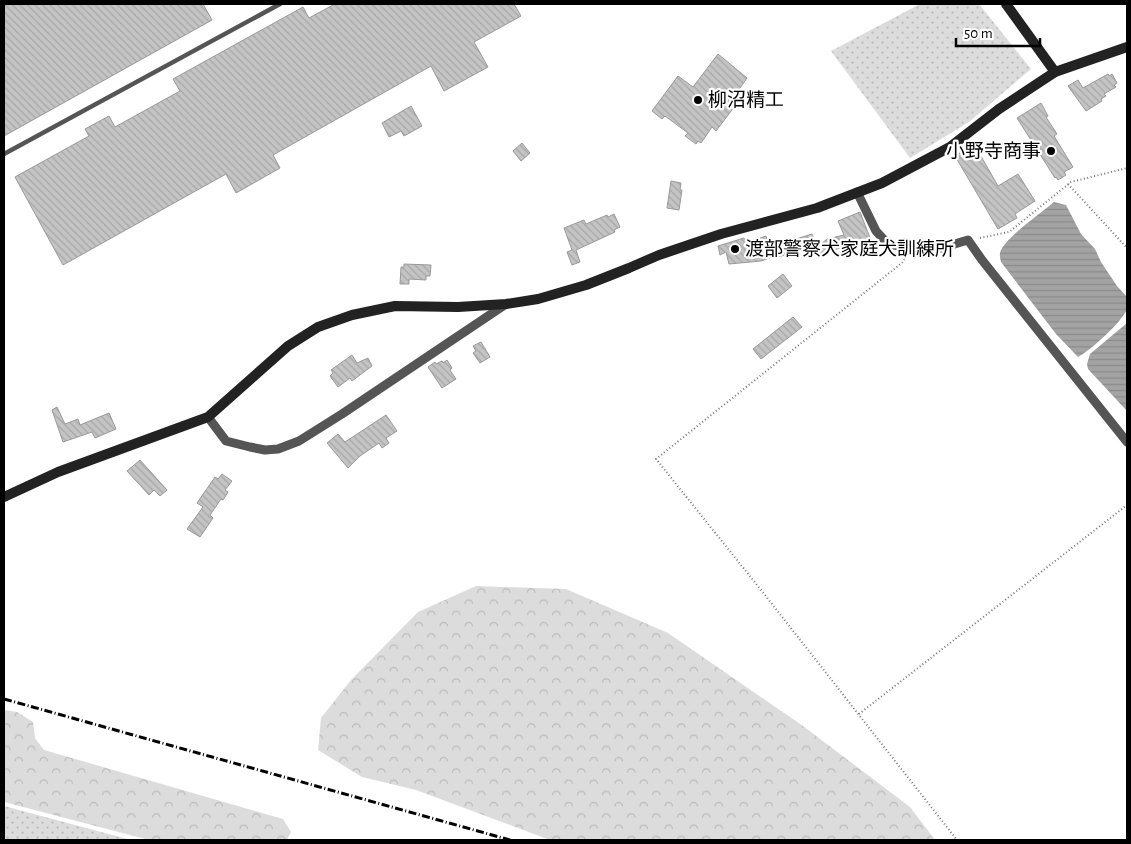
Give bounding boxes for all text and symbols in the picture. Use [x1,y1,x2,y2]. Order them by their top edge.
scale bar [956,15,1040,47]
text: 50 m [964,26,993,41]
place label: 柳沼精工 [708,89,784,110]
marker: 柳沼精工 [692,94,704,106]
place label: 小野寺商事 [946,141,1041,161]
marker: 小野寺商事 [1045,145,1057,157]
place label: 渡部警察犬家庭犬訓練所 [745,238,954,259]
marker: 渡部警察犬家庭犬訓練所 [729,243,741,255]

